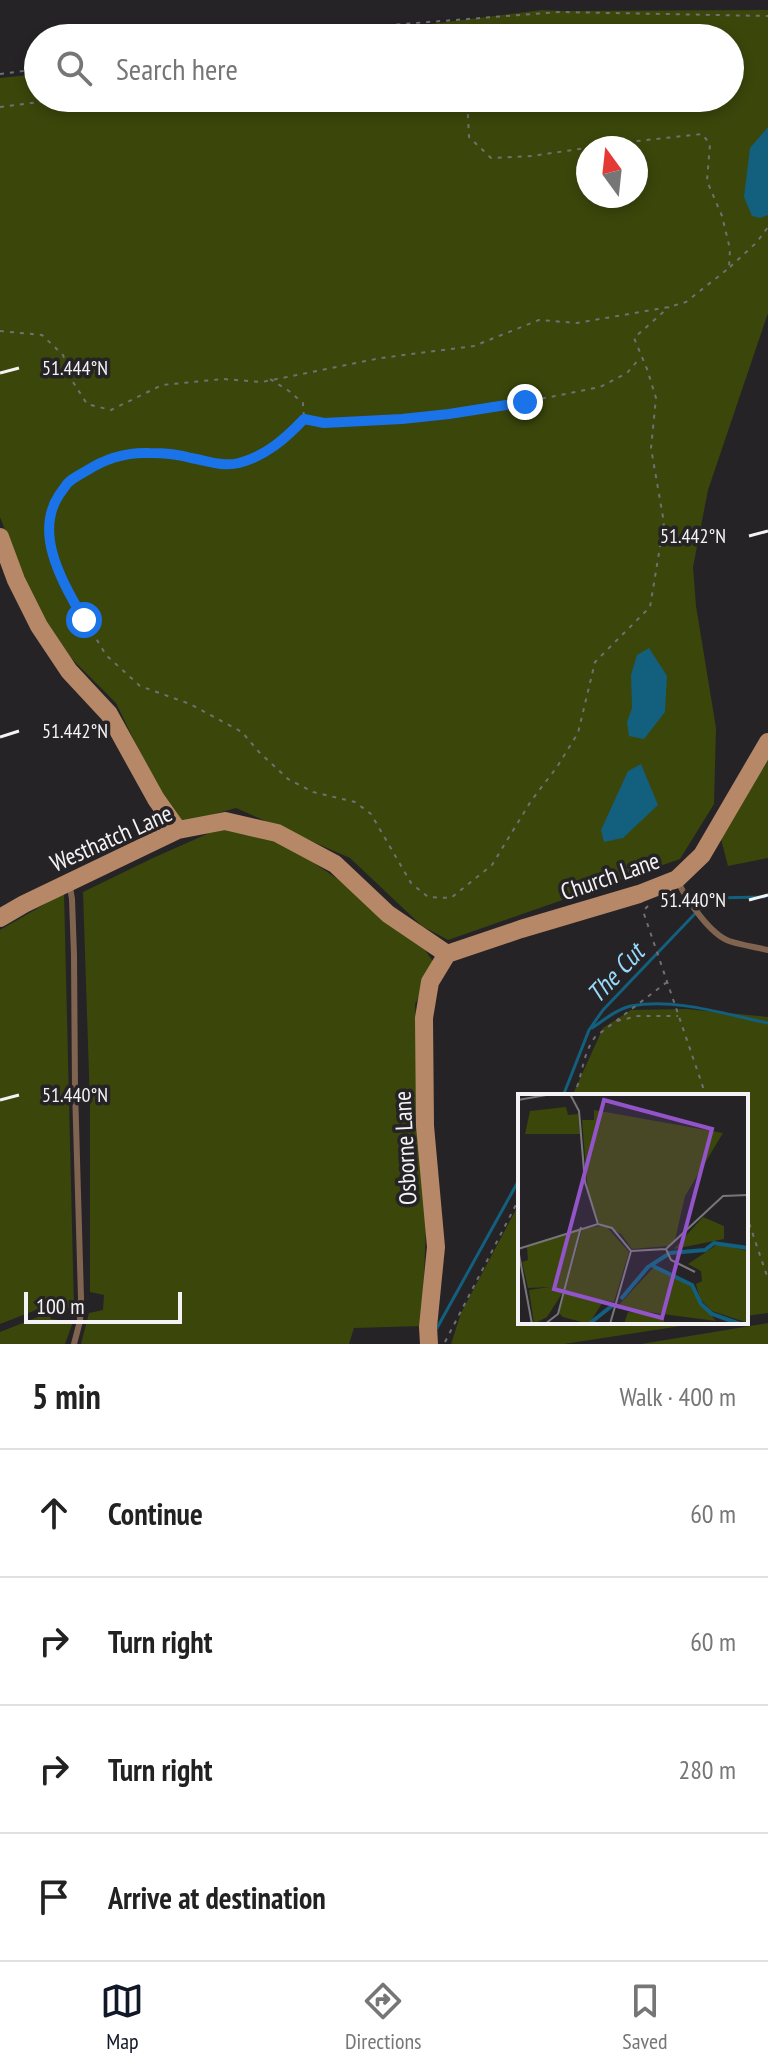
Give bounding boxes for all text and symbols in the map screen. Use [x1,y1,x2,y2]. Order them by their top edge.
search box [24,24,744,112]
icon: search [52,46,96,90]
text: Search here [116,49,238,88]
north arrow [576,136,648,208]
text: 51.444°N [42,355,108,381]
route end [507,384,543,420]
text: 51.442°N [660,523,726,549]
route start [66,602,102,638]
text: 51.442°N [42,718,108,744]
street label: Westhatch Lane [45,797,177,879]
street label: Church Lane [557,845,663,907]
text: 51.440°N [660,887,726,913]
water label: The Cut [579,934,653,1010]
text: 51.440°N [42,1082,108,1108]
street label: Osborne Lane [387,1090,423,1206]
inset map [518,1094,748,1324]
scale bar [24,1288,182,1324]
text: 100 m [36,1292,85,1320]
text: 5 min [32,1374,101,1418]
text: Walk · 400 m [619,1380,736,1413]
icon: ahead [32,1491,76,1535]
text: Continue [108,1494,203,1533]
text: 60 m [690,1497,736,1530]
icon: right [32,1619,76,1663]
text: Turn right [108,1622,212,1661]
text: 60 m [690,1625,736,1658]
icon: right [32,1747,76,1791]
text: Turn right [108,1750,212,1789]
text: 280 m [678,1753,736,1786]
icon: arrive [32,1875,76,1919]
text: Arrive at destination [108,1878,326,1917]
tab: Map [100,1979,144,2055]
tab: Directions [345,1979,422,2055]
tab: Saved [622,1979,668,2055]

